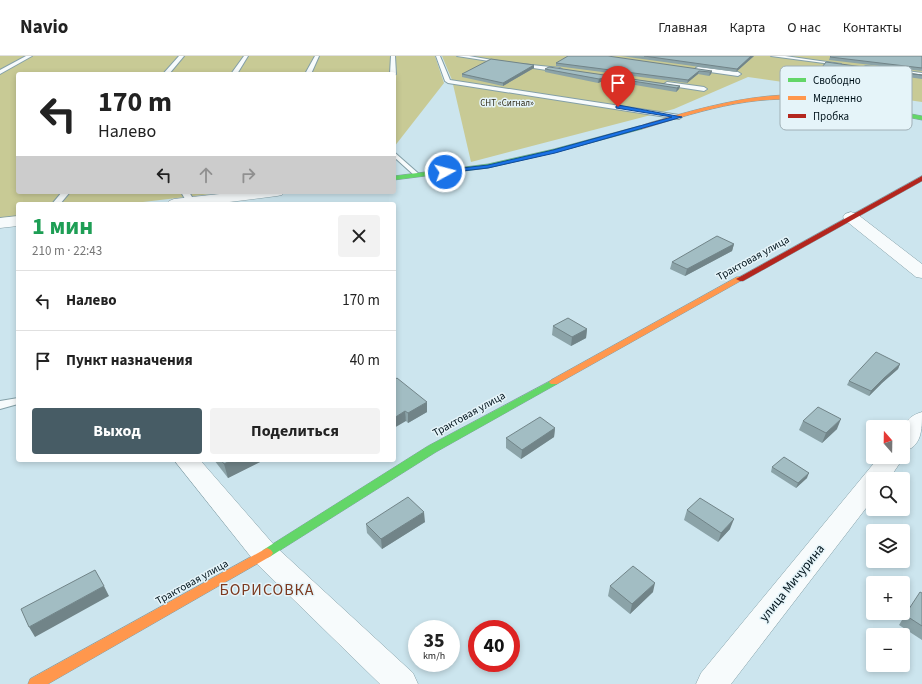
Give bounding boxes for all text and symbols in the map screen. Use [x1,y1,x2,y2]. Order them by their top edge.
text: Navio [20,14,68,41]
text: Главная [658,18,707,38]
text: Карта [729,18,765,38]
text: О нас [787,18,821,38]
text: Контакты [843,18,902,38]
pin [601,66,635,107]
legend [780,66,912,130]
icon: arrive [607,72,629,94]
text: Свободно [813,73,861,88]
text: 170 m [98,82,172,122]
icon: left [32,88,84,140]
text: Медленно [813,91,862,106]
park label: СНТ «Сигнал» [480,97,534,110]
text: Пробка [813,109,849,124]
text: Налево [98,119,156,144]
position arrow [424,151,466,193]
icon: left [153,164,175,186]
icon: ahead [195,164,217,186]
icon: right [237,164,259,186]
text: 1 мин [32,209,93,244]
button: close [338,215,380,257]
street label: Трактовая улица [714,232,792,284]
text: 210 m · 22:43 [32,242,102,260]
icon: left [32,290,54,312]
text: Налево [66,290,117,311]
text: 170 m [342,290,380,311]
icon: arrive [32,350,54,372]
text: Пункт назначения [66,350,193,371]
text: 40 m [350,350,380,371]
street label: Трактовая улица [430,388,508,440]
button: Выход [32,408,202,454]
button: Поделиться [210,408,380,454]
north arrow [866,420,910,464]
map controls [866,420,910,672]
button: search [866,472,910,516]
button: layers [866,524,910,568]
street label: улица Мичурина [755,541,829,625]
street label: Трактовая улица [153,556,231,608]
button: + [866,576,910,620]
district label: БОРИСОВКА [219,579,315,601]
speed limit sign: 40 [468,620,520,672]
text: 35 [423,627,445,655]
button: − [866,628,910,672]
text: km/h [423,649,445,663]

